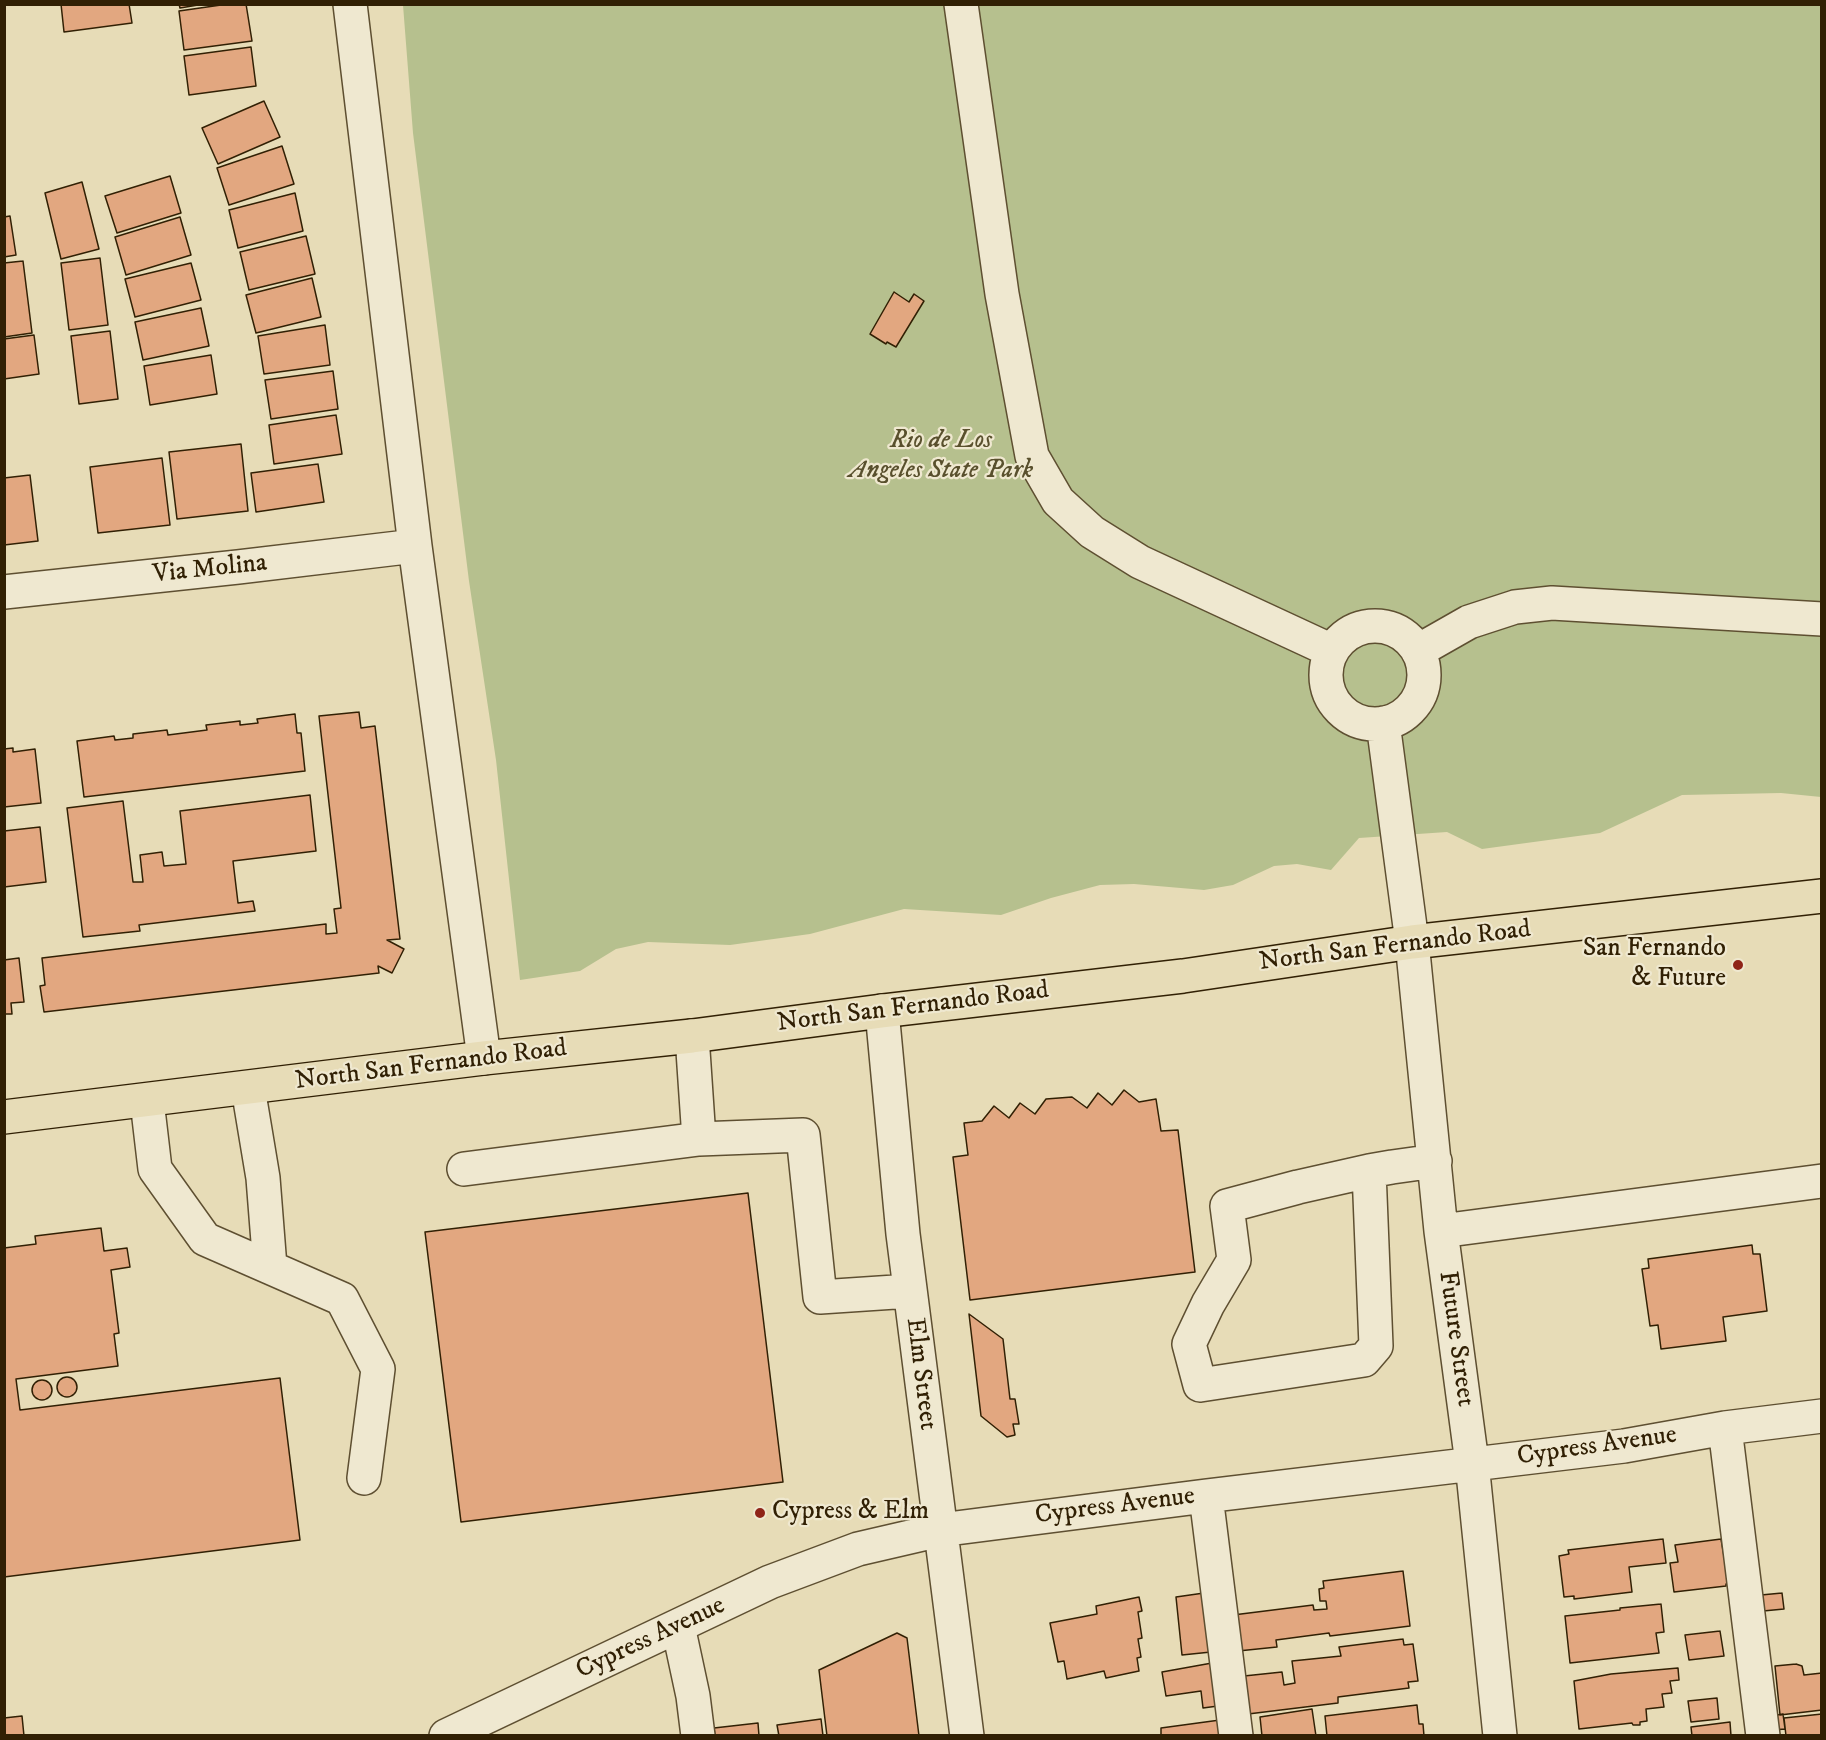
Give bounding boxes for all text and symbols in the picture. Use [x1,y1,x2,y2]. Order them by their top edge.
park label: Rio de Los Angeles State Park [849,426,1033,488]
street label: Via Molina [151,548,269,592]
street label: North San Fernando Road [1257,915,1533,979]
place label: San Fernando & Future [1583,934,1726,996]
marker: San Fernando & Future [1731,958,1745,972]
street label: North San Fernando Road [775,976,1051,1040]
street label: North San Fernando Road [293,1034,569,1098]
street label: Future Street [1430,1269,1480,1409]
street label: Elm Street [898,1316,942,1432]
street label: Cypress Avenue [1515,1420,1679,1474]
street label: Cypress Avenue [1033,1482,1197,1532]
place label: Cypress & Elm [772,1497,929,1529]
marker: Cypress & Elm [753,1506,767,1520]
street label: Cypress Avenue [572,1591,730,1687]

